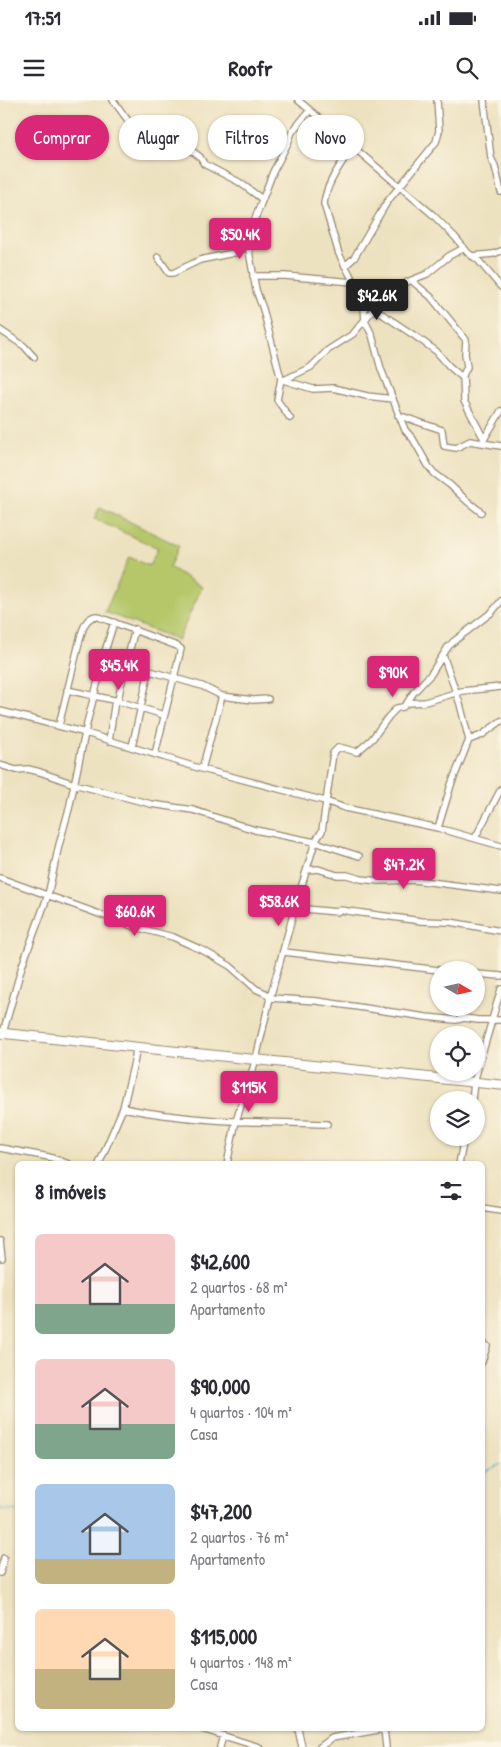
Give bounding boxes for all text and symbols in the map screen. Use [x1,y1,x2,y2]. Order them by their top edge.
text: 17:51 [25,5,61,31]
text: Roofr [228,53,273,83]
icon: menu [20,54,48,82]
icon: search [453,54,481,82]
chip: Comprar [15,115,109,160]
chip: Alugar [119,115,198,160]
chip: Filtros [208,115,287,160]
chip: Novo [297,115,364,160]
pin: $50.4K [199,218,281,260]
text: $50.4K [220,223,260,245]
pin: $42.6K [336,278,418,321]
text: $42.6K [357,284,397,306]
pin: $45.4K [78,648,160,691]
text: $45.4K [100,654,138,676]
pin: $90K [363,656,423,698]
text: $90K [378,661,408,683]
pin: $47.2K [363,848,445,890]
text: $47.2K [383,853,425,875]
pin: $58.6K [238,884,320,927]
text: $58.6K [259,890,299,912]
pin: $60.6K [94,894,176,937]
text: $60.6K [115,900,155,922]
north arrow [430,961,485,1016]
map controls [430,961,485,1146]
button: locate [430,1026,485,1081]
pin: $115K [214,1070,284,1113]
text: $115K [232,1076,266,1098]
button: layers [430,1091,485,1146]
text: 8 imóveis [35,1177,106,1206]
icon: filters [437,1177,465,1205]
text: $42,600 [190,1247,250,1276]
icon: home [75,1254,135,1314]
text: 2 quartos · 68 m² [190,1276,288,1298]
text: Apartamento [190,1298,265,1320]
text: $90,000 [190,1372,250,1401]
icon: home [75,1379,135,1439]
text: 4 quartos · 104 m² [190,1401,292,1423]
text: Casa [190,1423,217,1445]
text: $47,200 [190,1497,252,1526]
icon: home [75,1504,135,1564]
text: 2 quartos · 76 m² [190,1526,289,1548]
text: Apartamento [190,1548,265,1570]
text: $115,000 [190,1622,257,1651]
icon: home [75,1629,135,1689]
text: 4 quartos · 148 m² [190,1651,292,1673]
text: Casa [190,1673,217,1695]

